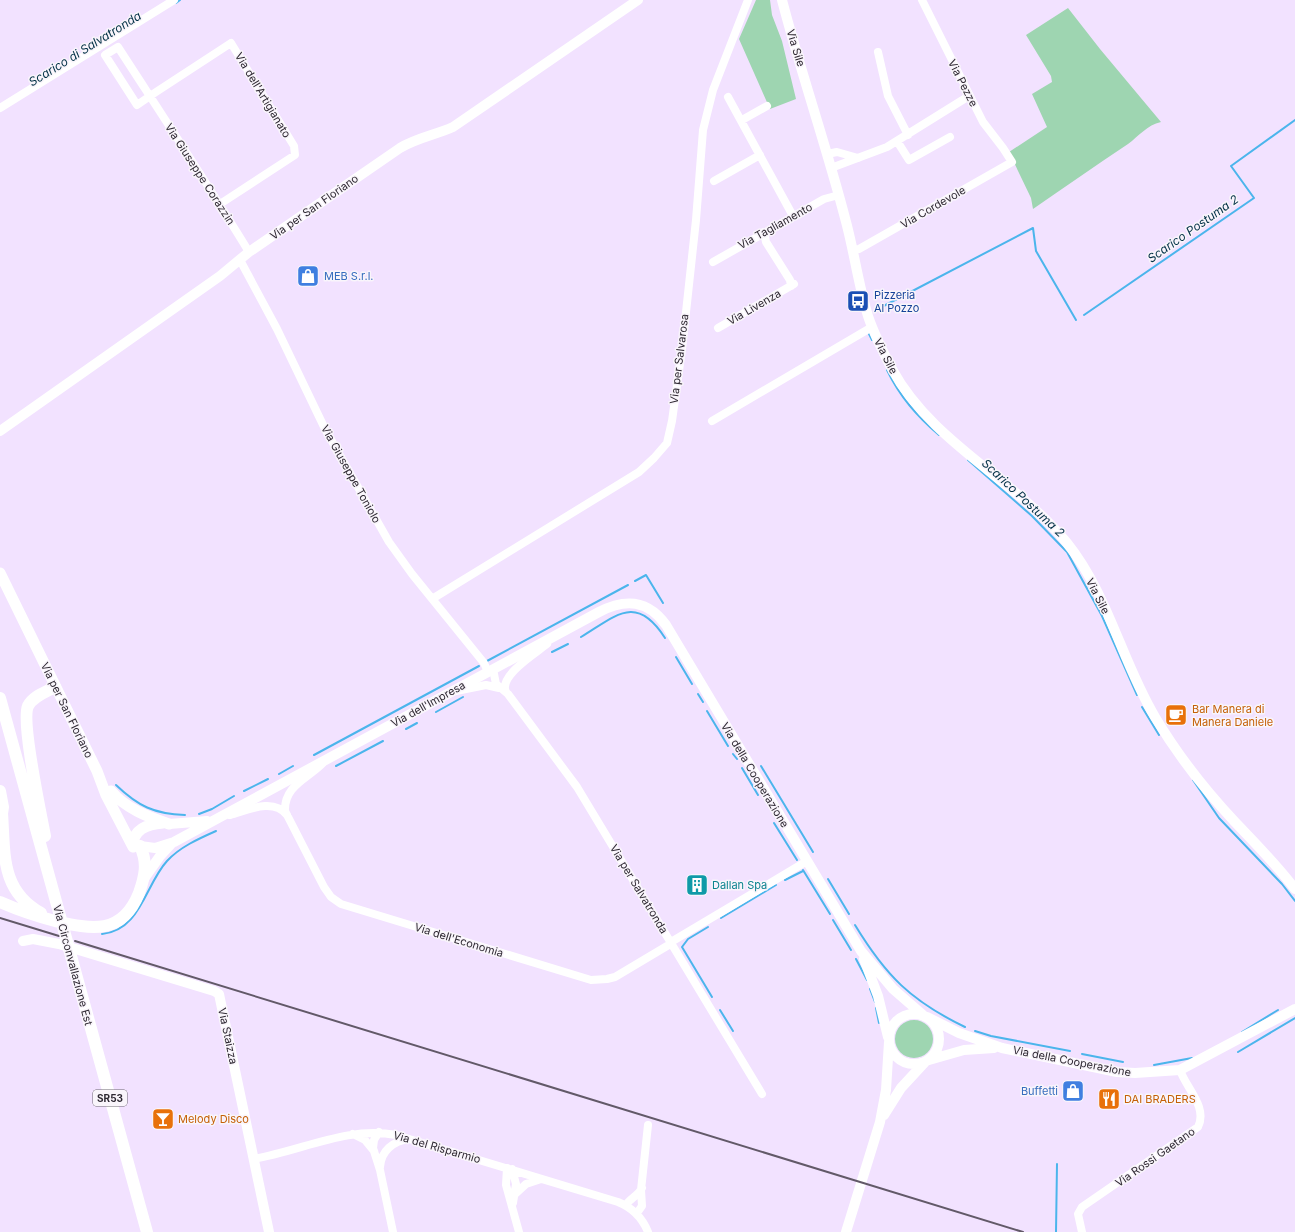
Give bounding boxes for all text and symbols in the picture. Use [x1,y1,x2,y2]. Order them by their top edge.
water label: Scarico di Salvatronda [26,8,144,89]
street label: Via Sile [784,28,808,68]
street label: Via dell'Artigianato [232,50,294,140]
street label: Via Pezze [945,57,981,109]
street label: Via Giuseppe Corazzin [162,121,238,227]
street label: Via per San Floriano [267,171,361,243]
street label: Via Cordevole [898,183,968,231]
water label: Scarico Postuma 2 [1144,191,1242,266]
street label: Via Tagliamento [735,200,815,252]
shop icon: MEB S.r.l. [295,263,321,289]
place label: MEB S.r.l. [324,269,374,283]
street label: Via Livenza [725,286,783,328]
bus stop icon: Pizzeria Al Pozzo [845,288,871,314]
place label: Pizzeria Al Pozzo [874,288,920,315]
street label: Via per Salvarosa [667,313,691,405]
street label: Via Sile [871,336,901,376]
street label: Via Giuseppe Toniolo [318,423,384,526]
water label: Scarico Postuma 2 [979,455,1068,540]
street label: Via Sile [1083,576,1113,616]
street label: Via per San Floriano [38,660,96,760]
street label: Via dell'Impresa [388,678,468,730]
cafe icon: Bar Manera di Manera Daniele [1163,702,1189,728]
place label: Bar Manera di Manera Daniele [1192,702,1273,729]
street label: Via della Cooperazione [718,720,792,830]
street label: Via per Salvatronda [607,842,671,936]
building icon: Dallan Spa [684,872,710,898]
place label: Dallan Spa [712,878,767,892]
street label: Via Circonvallazione Est [50,903,96,1027]
street label: Via dell'Economia [413,920,505,960]
street label: Via Staizza [215,1006,241,1066]
street label: Via della Cooperazione [1012,1043,1132,1079]
shop icon: Buffetti [1060,1078,1086,1104]
place label: Buffetti [1021,1084,1058,1098]
restaurant icon: DAI BRADERS [1096,1086,1122,1112]
road number: SR53 [93,1090,127,1106]
place label: DAI BRADERS [1124,1092,1196,1106]
bar icon: Melody Disco [150,1106,176,1132]
place label: Melody Disco [178,1112,249,1126]
street label: Via Rossi Gaetano [1112,1124,1198,1190]
street label: Via del Risparmio [392,1128,483,1166]

